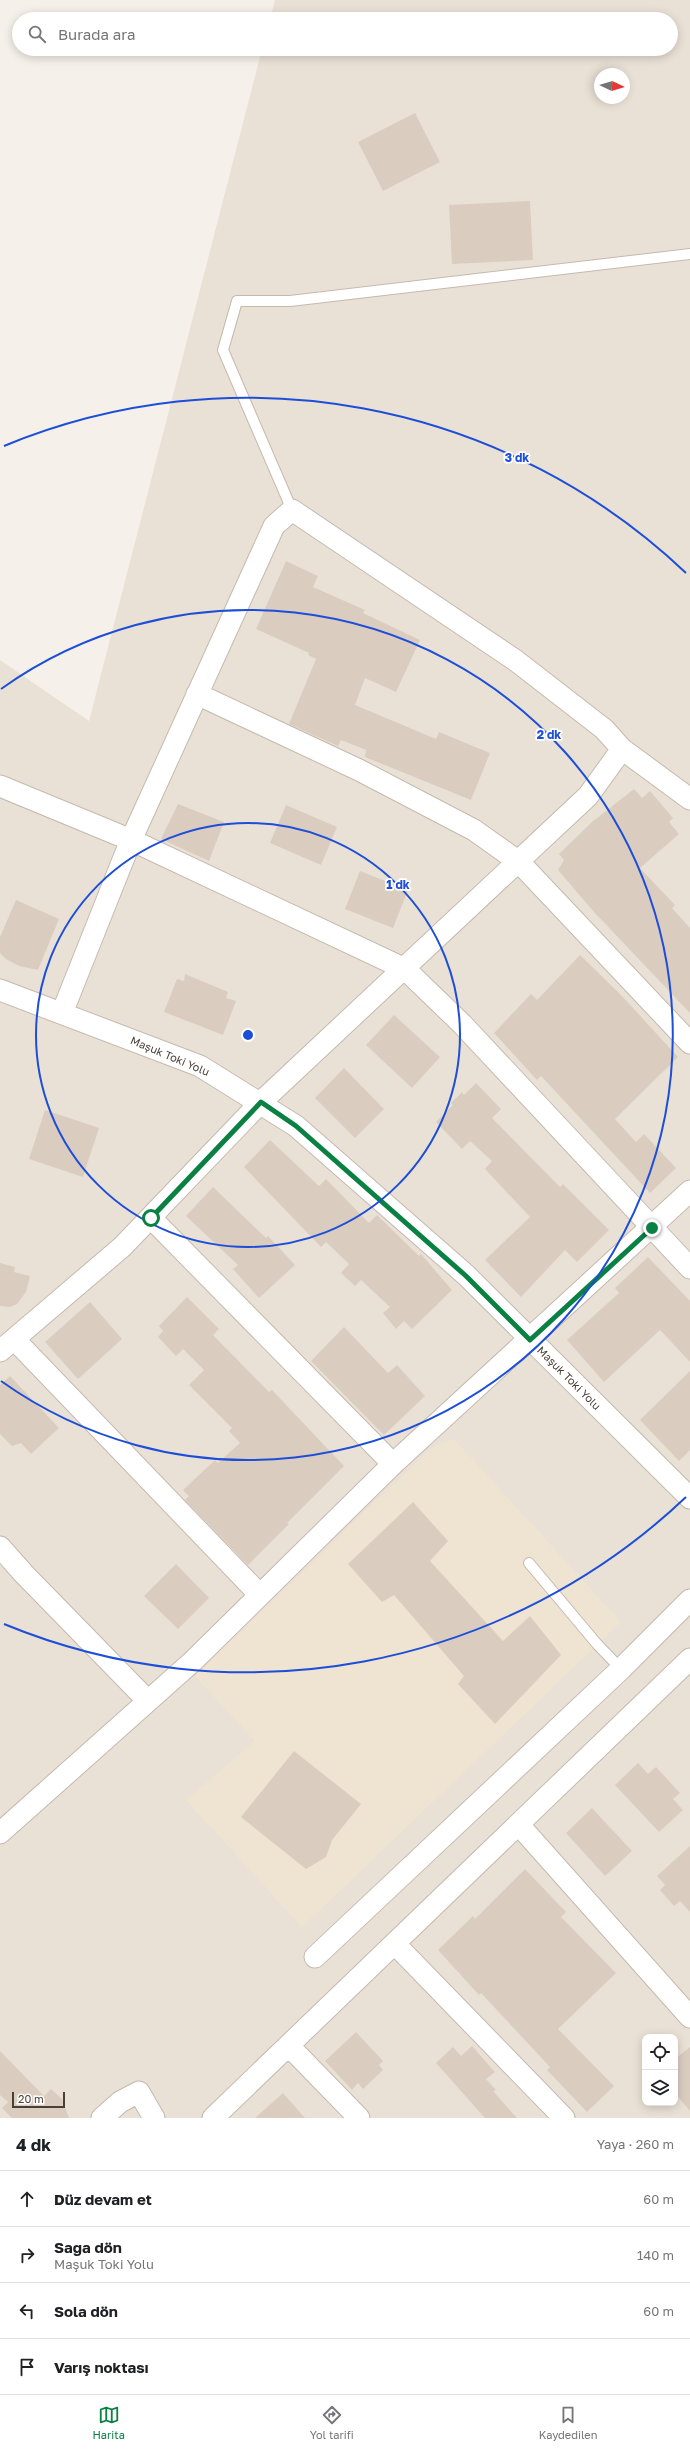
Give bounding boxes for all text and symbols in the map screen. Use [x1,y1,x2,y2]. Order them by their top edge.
search box [12,12,678,56]
icon: search [26,23,48,45]
text: Burada ara [58,25,135,43]
north arrow [594,68,630,104]
text: 3 dk [505,450,529,465]
text: 2 dk [537,727,561,742]
text: 1 dk [386,877,410,892]
centre of rings [241,1028,255,1042]
street label: Maşuk Toki Yolu [129,1033,212,1078]
route start [142,1209,160,1227]
route end [643,1219,661,1237]
street label: Maşuk Toki Yolu [535,1343,604,1412]
map controls [642,2034,678,2106]
button: locate [642,2034,678,2070]
button: layers [642,2070,678,2106]
scale bar [12,2090,65,2109]
text: 20 m [18,2092,44,2105]
text: 4 dk [16,2134,51,2155]
text: Yaya · 260 m [597,2136,674,2152]
icon: ahead [16,2188,38,2210]
text: Düz devam et [54,2190,152,2208]
text: 60 m [643,2191,674,2207]
text: Sağa dön [54,2238,122,2256]
icon: right [16,2244,38,2266]
text: 140 m [637,2247,674,2263]
text: Maşuk Toki Yolu [54,2256,154,2272]
icon: left [16,2300,38,2322]
text: Sola dön [54,2302,118,2320]
text: 60 m [643,2303,674,2319]
icon: arrive [16,2356,38,2378]
text: Varış noktası [54,2358,149,2376]
tab: Harita [92,2404,125,2441]
tab: Yol tarifi [310,2404,354,2441]
tab: Kaydedilen [539,2404,598,2441]

